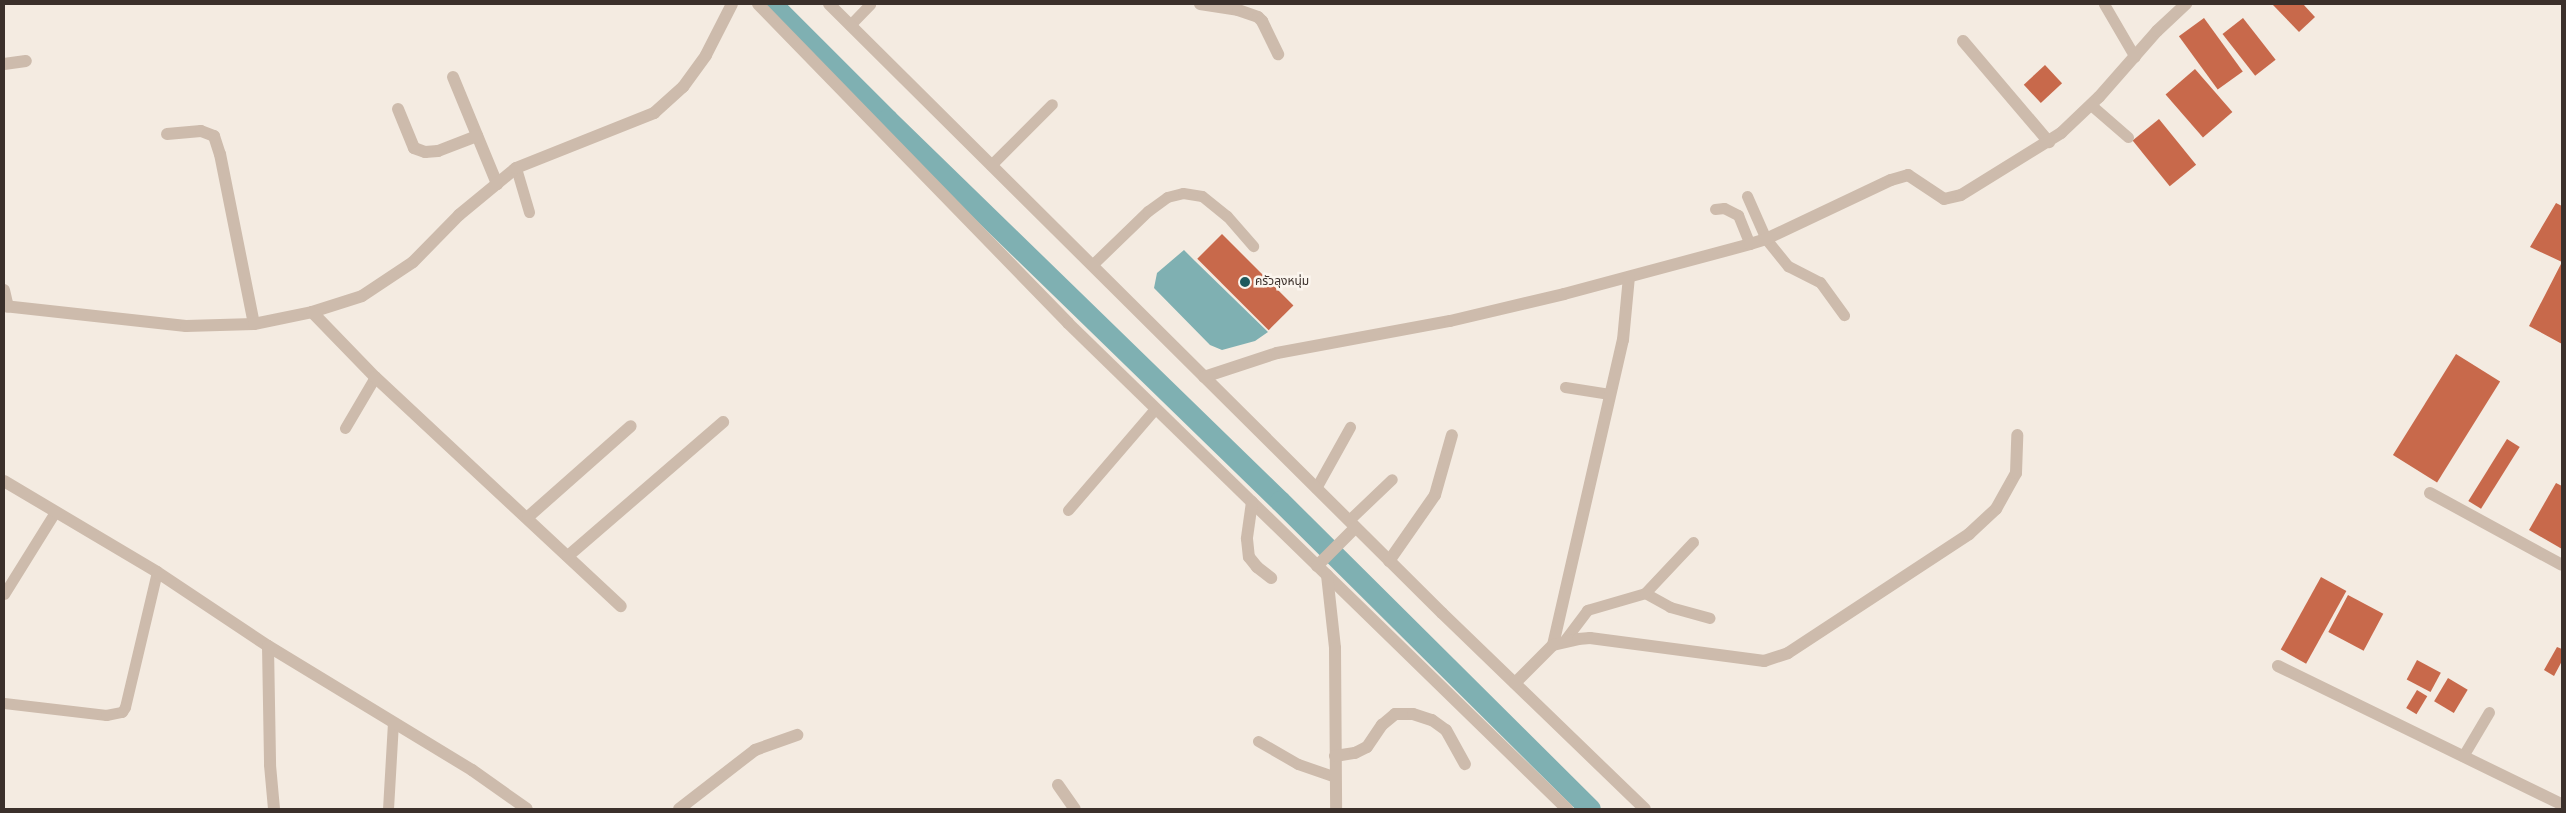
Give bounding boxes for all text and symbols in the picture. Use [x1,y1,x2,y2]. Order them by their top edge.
place label: ครัวลุงหนุ่ม [1255,275,1309,289]
marker: ครัวลุงหนุ่ม [1239,276,1251,288]

